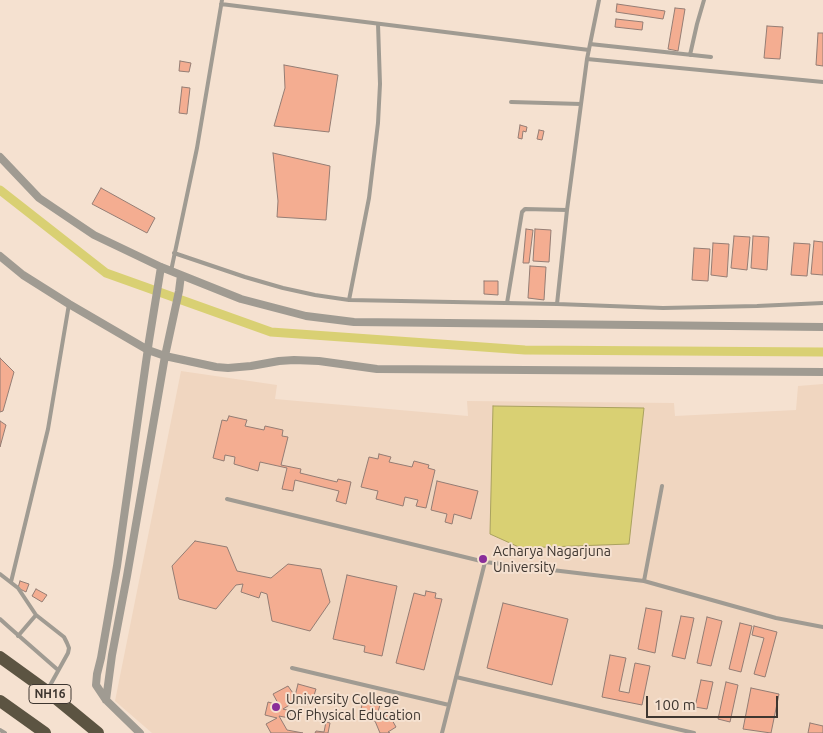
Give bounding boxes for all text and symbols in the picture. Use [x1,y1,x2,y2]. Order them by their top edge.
place label: Acharya Nagarjuna University [493,543,611,576]
marker: Acharya Nagarjuna University [477,553,489,565]
road number: NH16 [29,684,71,704]
scale bar [648,686,780,718]
place label: University College Of Physical Education [286,691,421,724]
text: 100 m [654,696,696,713]
marker: University College Of Physical Education [270,701,282,713]

